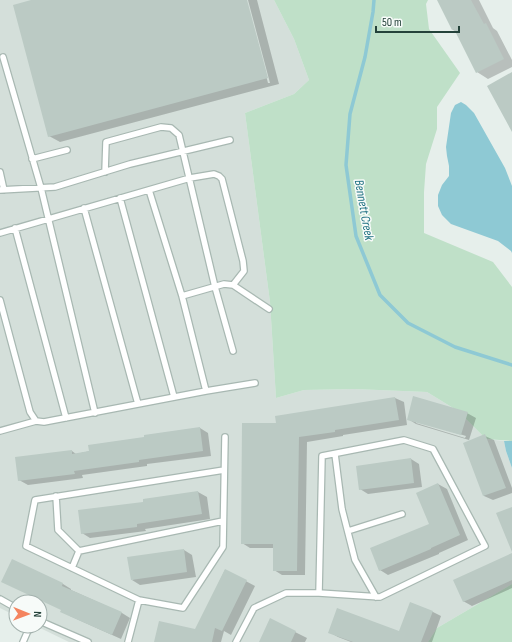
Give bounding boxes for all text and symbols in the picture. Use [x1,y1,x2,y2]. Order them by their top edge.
scale bar [376,8,459,34]
text: 50 m [382,15,402,30]
water label: Bennett Creek [351,179,377,243]
north arrow [8,594,48,634]
text: N [31,611,44,617]

